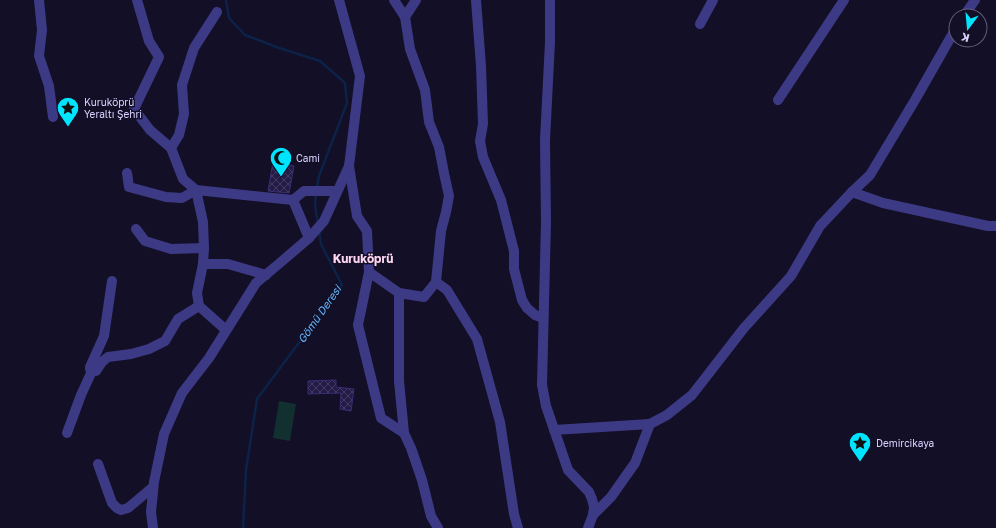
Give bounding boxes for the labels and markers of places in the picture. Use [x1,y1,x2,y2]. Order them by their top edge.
place icon: Kuruköprü Yeraltı Şehri [55,95,81,128]
place label: Kuruköprü Yeraltı Şehri [84,96,142,120]
mosque icon: Cami [268,145,294,178]
place label: Cami [296,152,320,164]
place icon: Demircikaya [847,430,873,463]
place label: Demircikaya [876,437,934,449]

